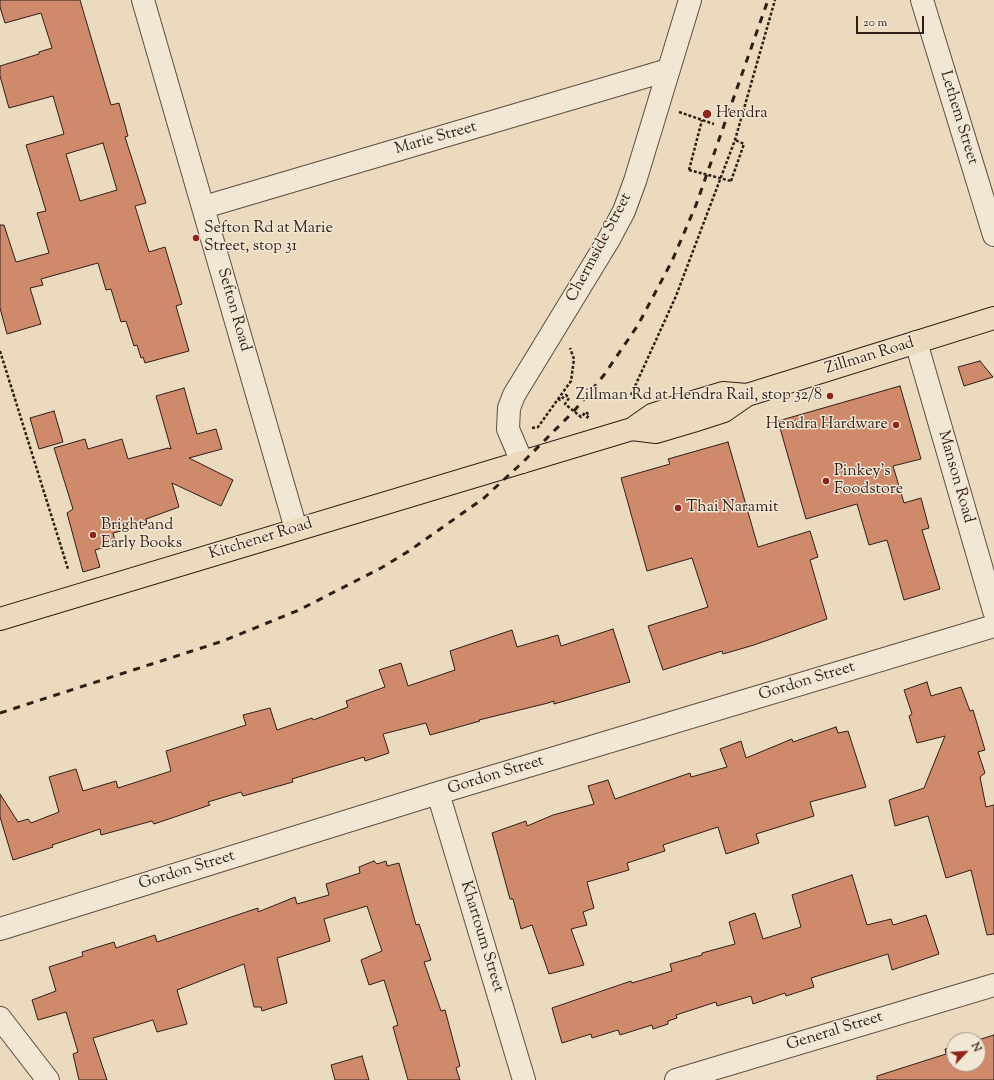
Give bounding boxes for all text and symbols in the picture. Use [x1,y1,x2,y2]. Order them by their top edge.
scale bar [858,8,926,34]
text: 20 m [863,14,887,32]
street label: Lethem Street [935,69,981,167]
place label: Hendra [716,104,768,124]
marker: Hendra [701,108,713,120]
street label: Marie Street [393,118,479,160]
street label: Chermside Street [563,190,637,306]
place label: Sefton Rd at Marie Street, stop 31 [204,219,333,257]
marker: Sefton Rd at Marie Street, stop 31 [191,233,201,243]
street label: Sefton Road [212,266,254,354]
street label: Zillman Road [823,334,917,380]
place label: Zillman Rd at Hendra Rail, stop 32/8 [576,386,822,406]
marker: Zillman Rd at Hendra Rail, stop 32/8 [825,391,835,401]
place label: Hendra Hardware [766,415,888,435]
marker: Hendra Hardware [891,420,901,430]
street label: Manson Road [933,428,977,526]
place label: Pinkey's Foodstore [834,462,903,500]
marker: Pinkey's Foodstore [821,476,831,486]
place label: Thai Naramit [686,498,778,518]
marker: Thai Naramit [673,503,683,513]
street label: Kitchener Road [207,515,315,565]
place label: Bright and Early Books [101,516,182,554]
marker: Bright and Early Books [88,530,98,540]
street label: Gordon Street [757,658,857,706]
street label: Gordon Street [446,752,546,800]
street label: Gordon Street [137,847,237,895]
street label: Khartoum Street [455,879,507,995]
street label: General Street [784,1008,886,1056]
north arrow [946,1032,986,1072]
text: N [967,1040,985,1055]

